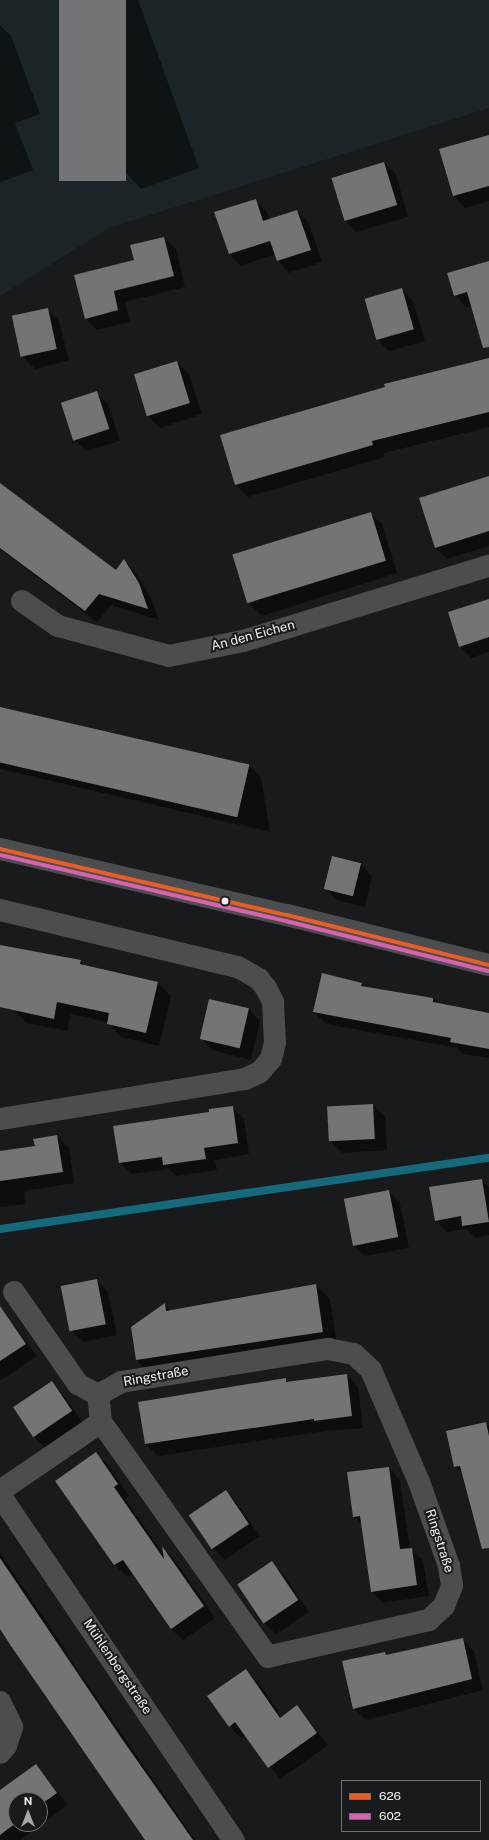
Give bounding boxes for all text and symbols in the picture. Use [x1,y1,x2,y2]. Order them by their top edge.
street label: An den Eichen [209,617,297,655]
unlabelled marker [220,896,230,906]
street label: Ringstraße [122,1364,190,1390]
street label: Ringstraße [421,1507,457,1575]
street label: Mühlenbergstraße [79,1616,155,1718]
legend [341,1780,481,1832]
text: 626 [379,1789,401,1803]
north arrow [8,1792,48,1832]
text: N [24,1795,32,1807]
text: 602 [379,1809,401,1823]

